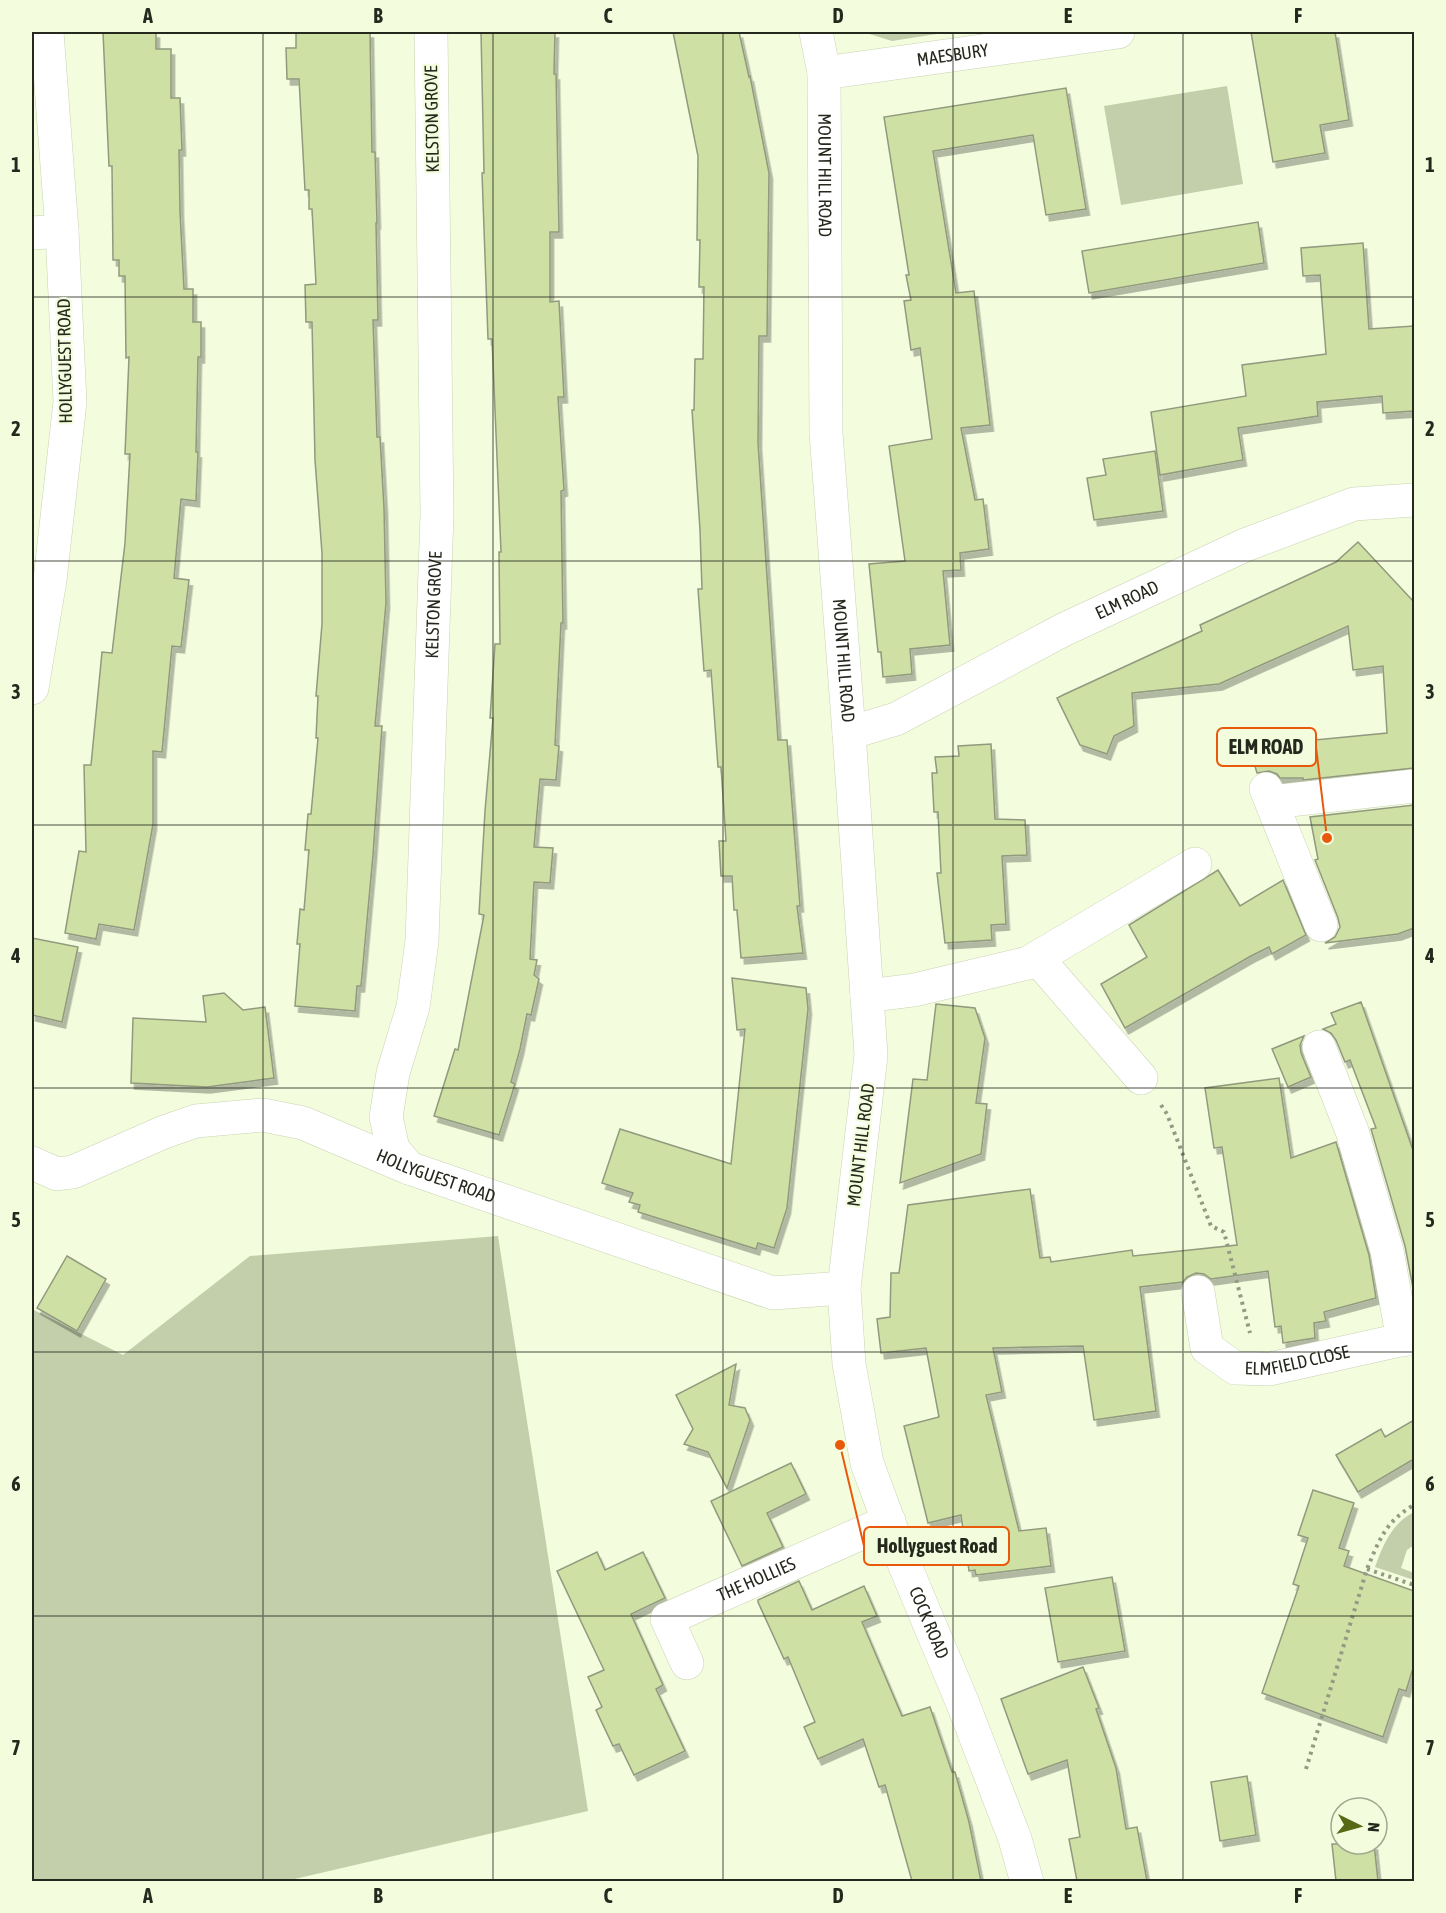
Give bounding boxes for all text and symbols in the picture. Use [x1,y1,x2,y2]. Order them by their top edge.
text: A [142,4,153,27]
text: B [373,4,383,27]
text: C [604,4,613,27]
text: D [832,4,844,27]
text: E [1064,4,1073,27]
text: F [1294,4,1302,27]
street label: MAESBURY [916,39,990,70]
street label: KELSTON GROVE [420,65,443,173]
street label: MOUNT HILL ROAD [814,113,836,237]
text: 1 [11,153,21,176]
text: 1 [1425,153,1435,176]
street label: HOLLYGUEST ROAD [53,298,76,424]
text: 2 [11,417,21,440]
text: 2 [1425,417,1435,440]
street label: KELSTON GROVE [421,551,446,659]
street label: ELM ROAD [1092,576,1162,623]
street label: MOUNT HILL ROAD [829,598,859,723]
text: 3 [11,680,21,703]
text: 3 [1425,680,1435,703]
callout: ELM ROAD [1217,728,1316,766]
text: ELM ROAD [1229,735,1303,758]
text: 4 [10,944,21,967]
text: 4 [1424,944,1435,967]
street label: MOUNT HILL ROAD [843,1082,878,1208]
street label: HOLLYGUEST ROAD [373,1144,498,1207]
text: 5 [11,1208,21,1231]
text: 5 [1425,1208,1435,1231]
street label: ELMFIELD CLOSE [1244,1341,1352,1379]
text: 6 [11,1472,21,1495]
text: 6 [1425,1472,1435,1495]
callout: Hollyguest Road [864,1527,1009,1565]
text: Hollyguest Road [877,1534,997,1557]
street label: THE HOLLIES [714,1553,799,1606]
street label: COCK ROAD [905,1583,954,1662]
text: 7 [11,1736,21,1759]
text: 7 [1425,1736,1435,1759]
north arrow [1329,1796,1389,1856]
text: N [1365,1822,1383,1833]
text: A [142,1884,153,1907]
text: B [373,1884,383,1907]
text: C [604,1884,613,1907]
text: D [832,1884,844,1907]
text: E [1064,1884,1073,1907]
text: F [1294,1884,1302,1907]

